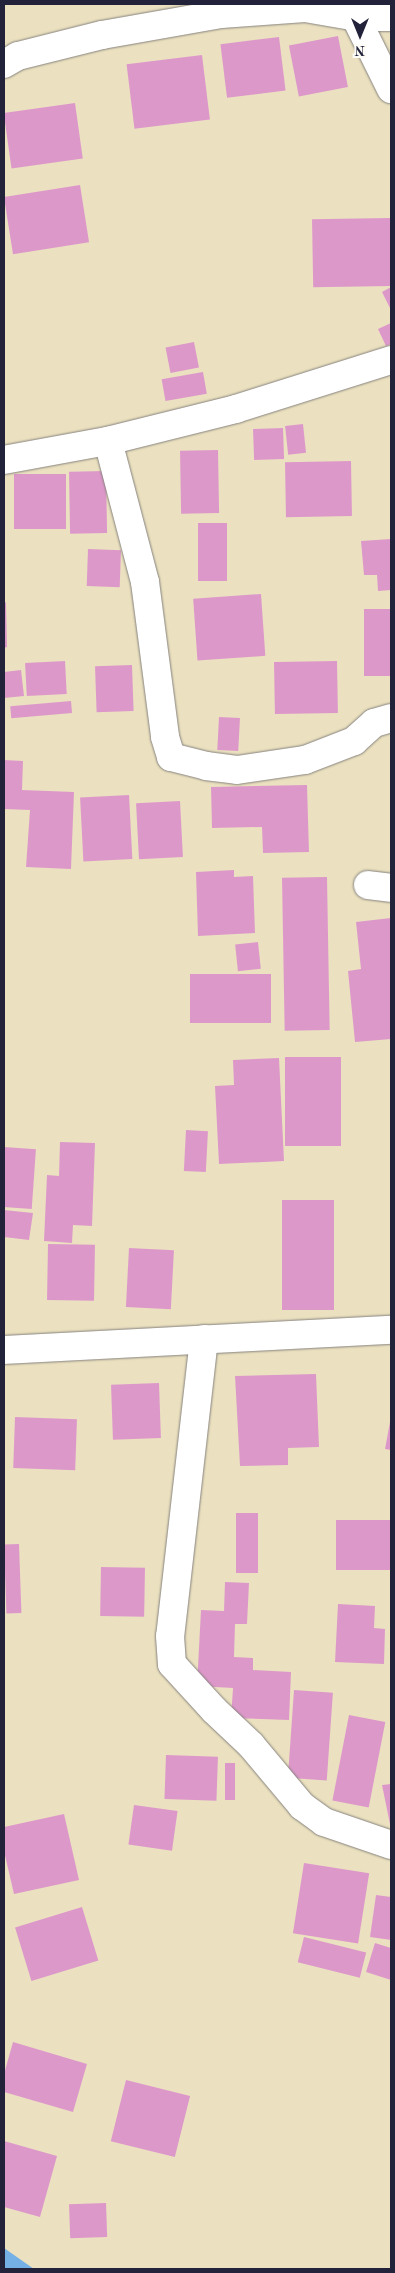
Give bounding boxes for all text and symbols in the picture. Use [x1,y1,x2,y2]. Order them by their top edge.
north arrow [335,10,385,60]
text: N [355,43,365,57]

